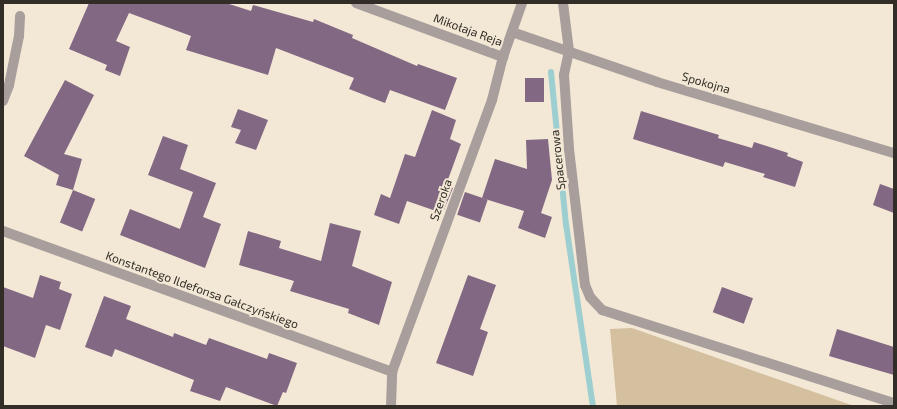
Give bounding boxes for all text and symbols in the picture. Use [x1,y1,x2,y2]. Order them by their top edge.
street label: Mikołaja Reja [432,11,504,49]
street label: Spokojna [680,69,732,97]
street label: Spacerowa [548,129,568,191]
street label: Szeroka [427,177,455,223]
street label: Konstantego Ildefonsa Gałczyńskiego [104,248,300,332]

